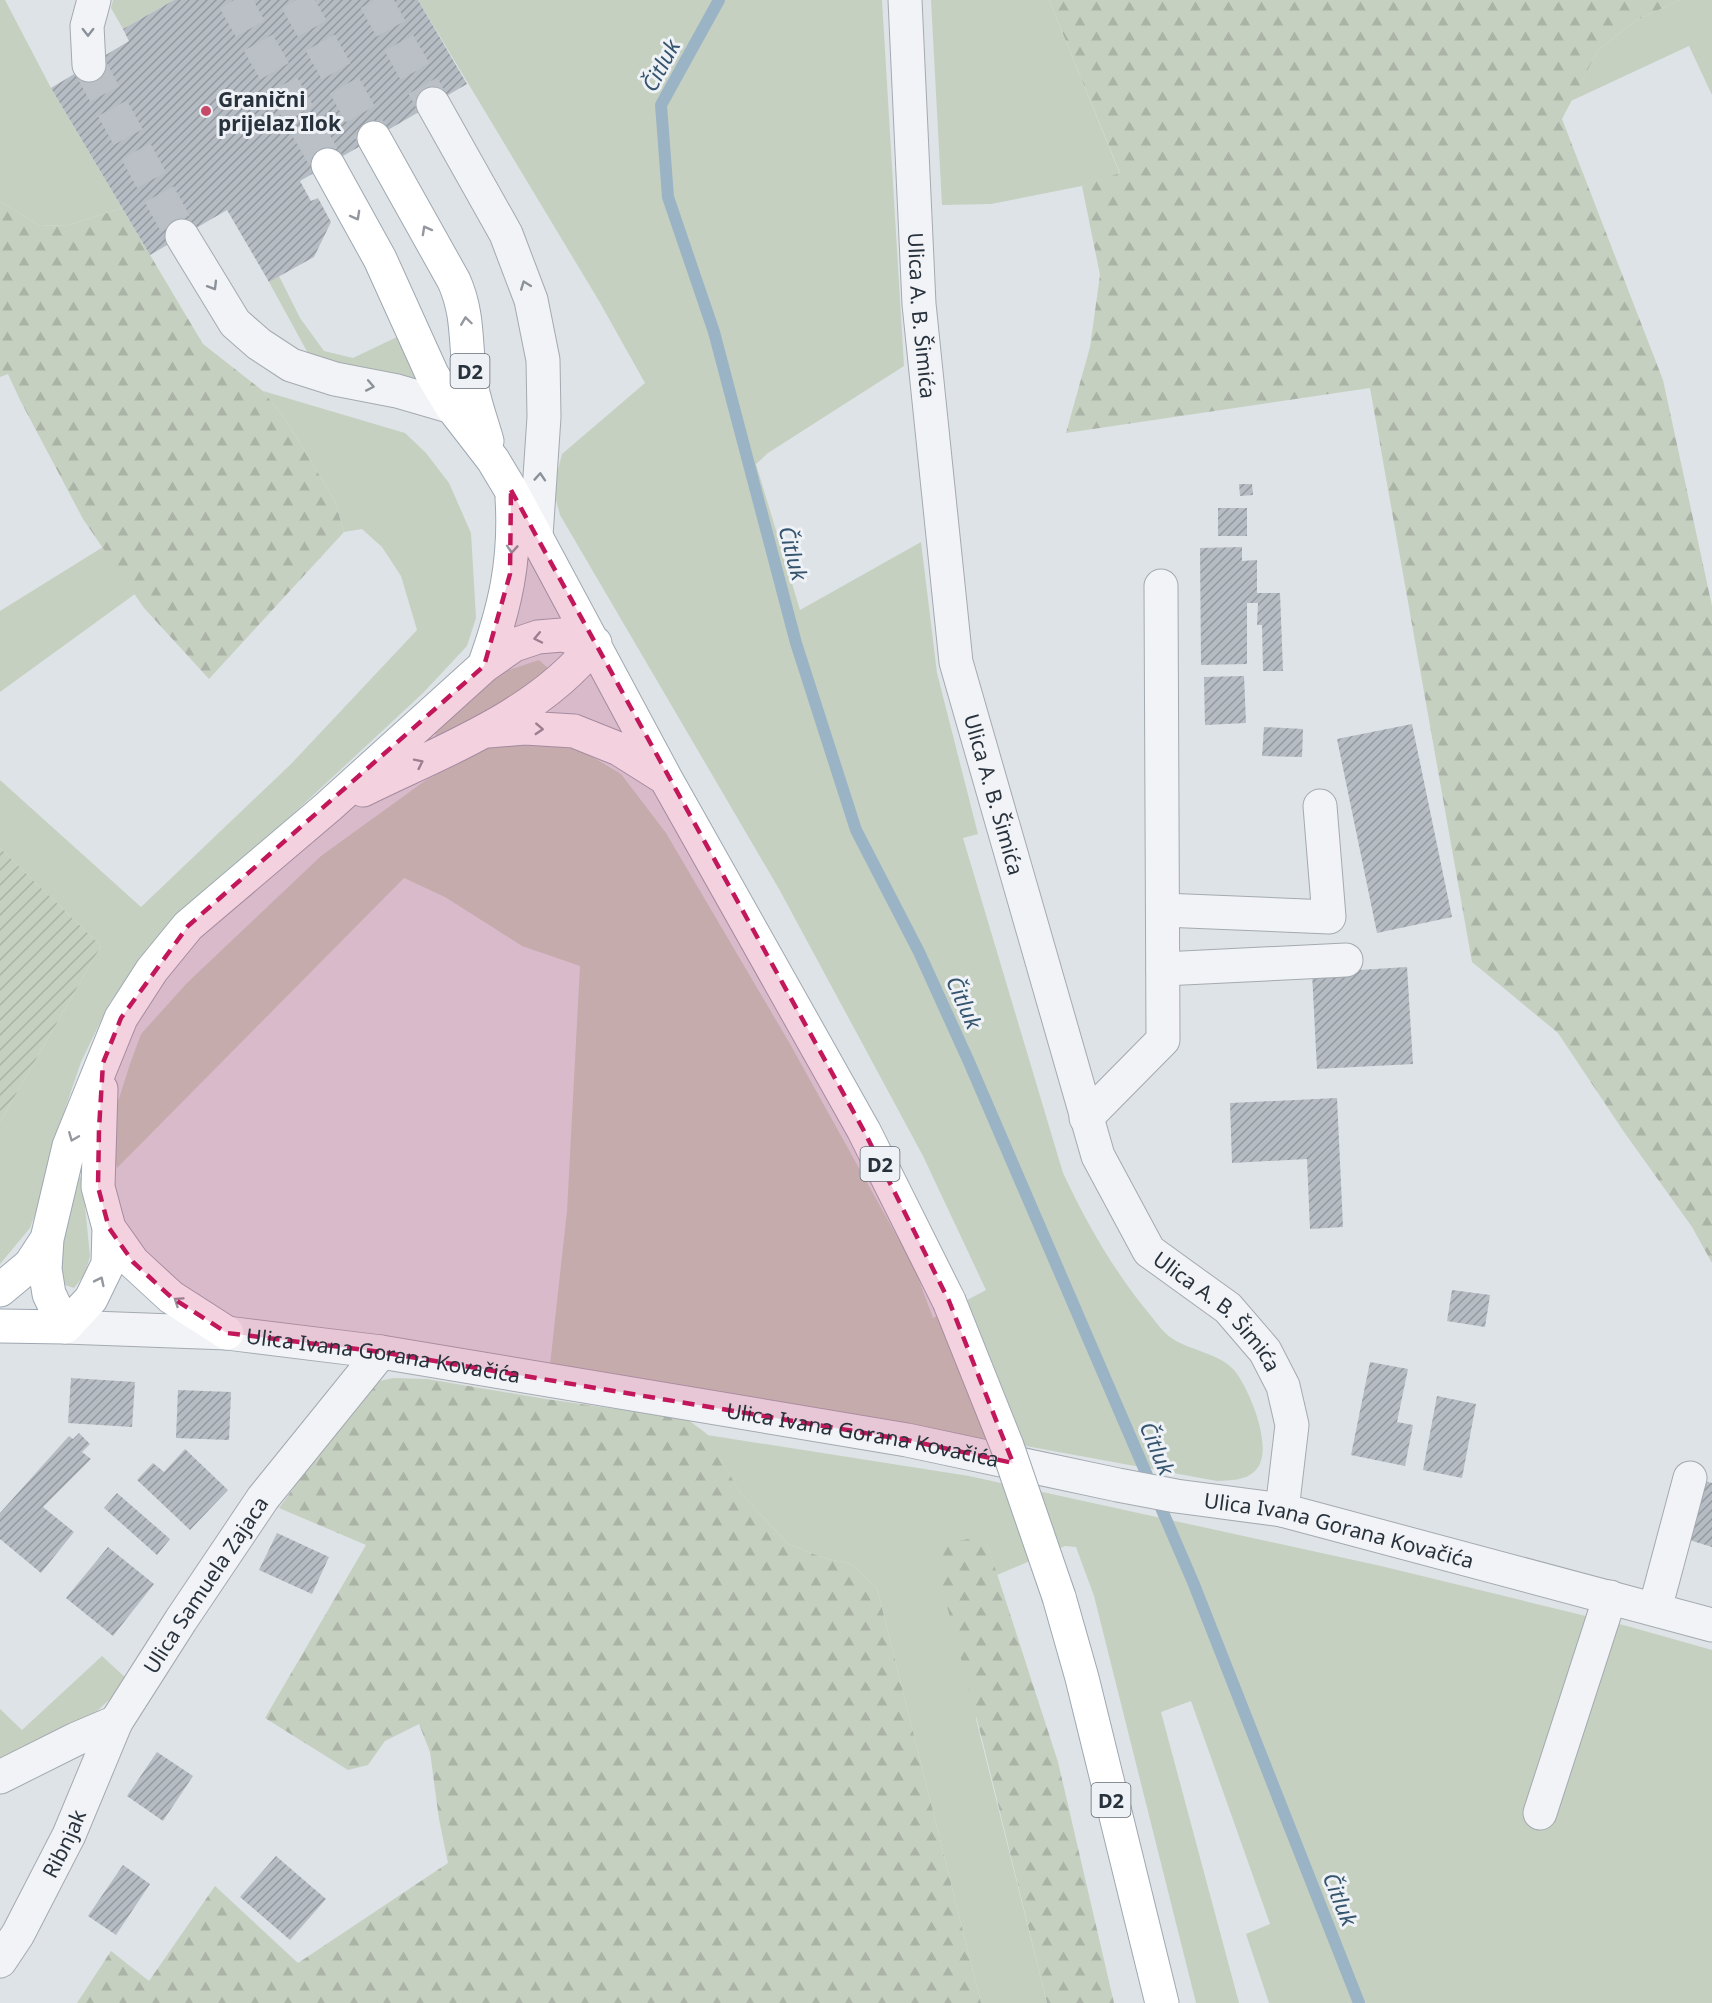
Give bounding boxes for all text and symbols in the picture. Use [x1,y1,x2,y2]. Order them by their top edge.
one-way arrow [82,28,94,37]
water label: Čitluk [634,33,687,96]
place label: Granični prijelaz Ilok [218,85,342,137]
marker: Granični prijelaz Ilok [199,104,213,118]
one-way arrow [349,210,360,220]
one-way arrow [422,226,433,236]
street label: Ulica A. B. Šimića [902,232,943,400]
one-way arrow [205,280,217,290]
one-way arrow [519,280,532,290]
one-way arrow [460,316,472,325]
road number: D2 [450,354,490,388]
one-way arrow [365,379,375,392]
one-way arrow [533,473,546,482]
water label: Čitluk [772,522,816,585]
one-way arrow [506,544,519,553]
one-way arrow [533,631,543,644]
street label: Ulica A. B. Šimića [958,711,1031,878]
one-way arrow [534,722,544,735]
one-way arrow [412,758,423,770]
water label: Čitluk [940,971,990,1034]
one-way arrow [68,1130,80,1141]
road number: D2 [860,1147,900,1181]
street label: Ulica A. B. Šimića [1148,1245,1287,1376]
one-way arrow [93,1276,105,1287]
one-way arrow [173,1297,184,1308]
street label: Ulica Ivana Gorana Kovačića [245,1321,522,1389]
street label: Ulica Ivana Gorana Kovačića [724,1396,1002,1473]
water label: Čitluk [1133,1417,1183,1480]
street label: Ulica Ivana Gorana Kovačića [1202,1486,1477,1575]
street label: Ulica Samuela Zajaca [137,1491,274,1679]
road number: D2 [1092,1783,1130,1817]
street label: Ribnjak [35,1804,92,1883]
water label: Čitluk [1317,1868,1366,1931]

